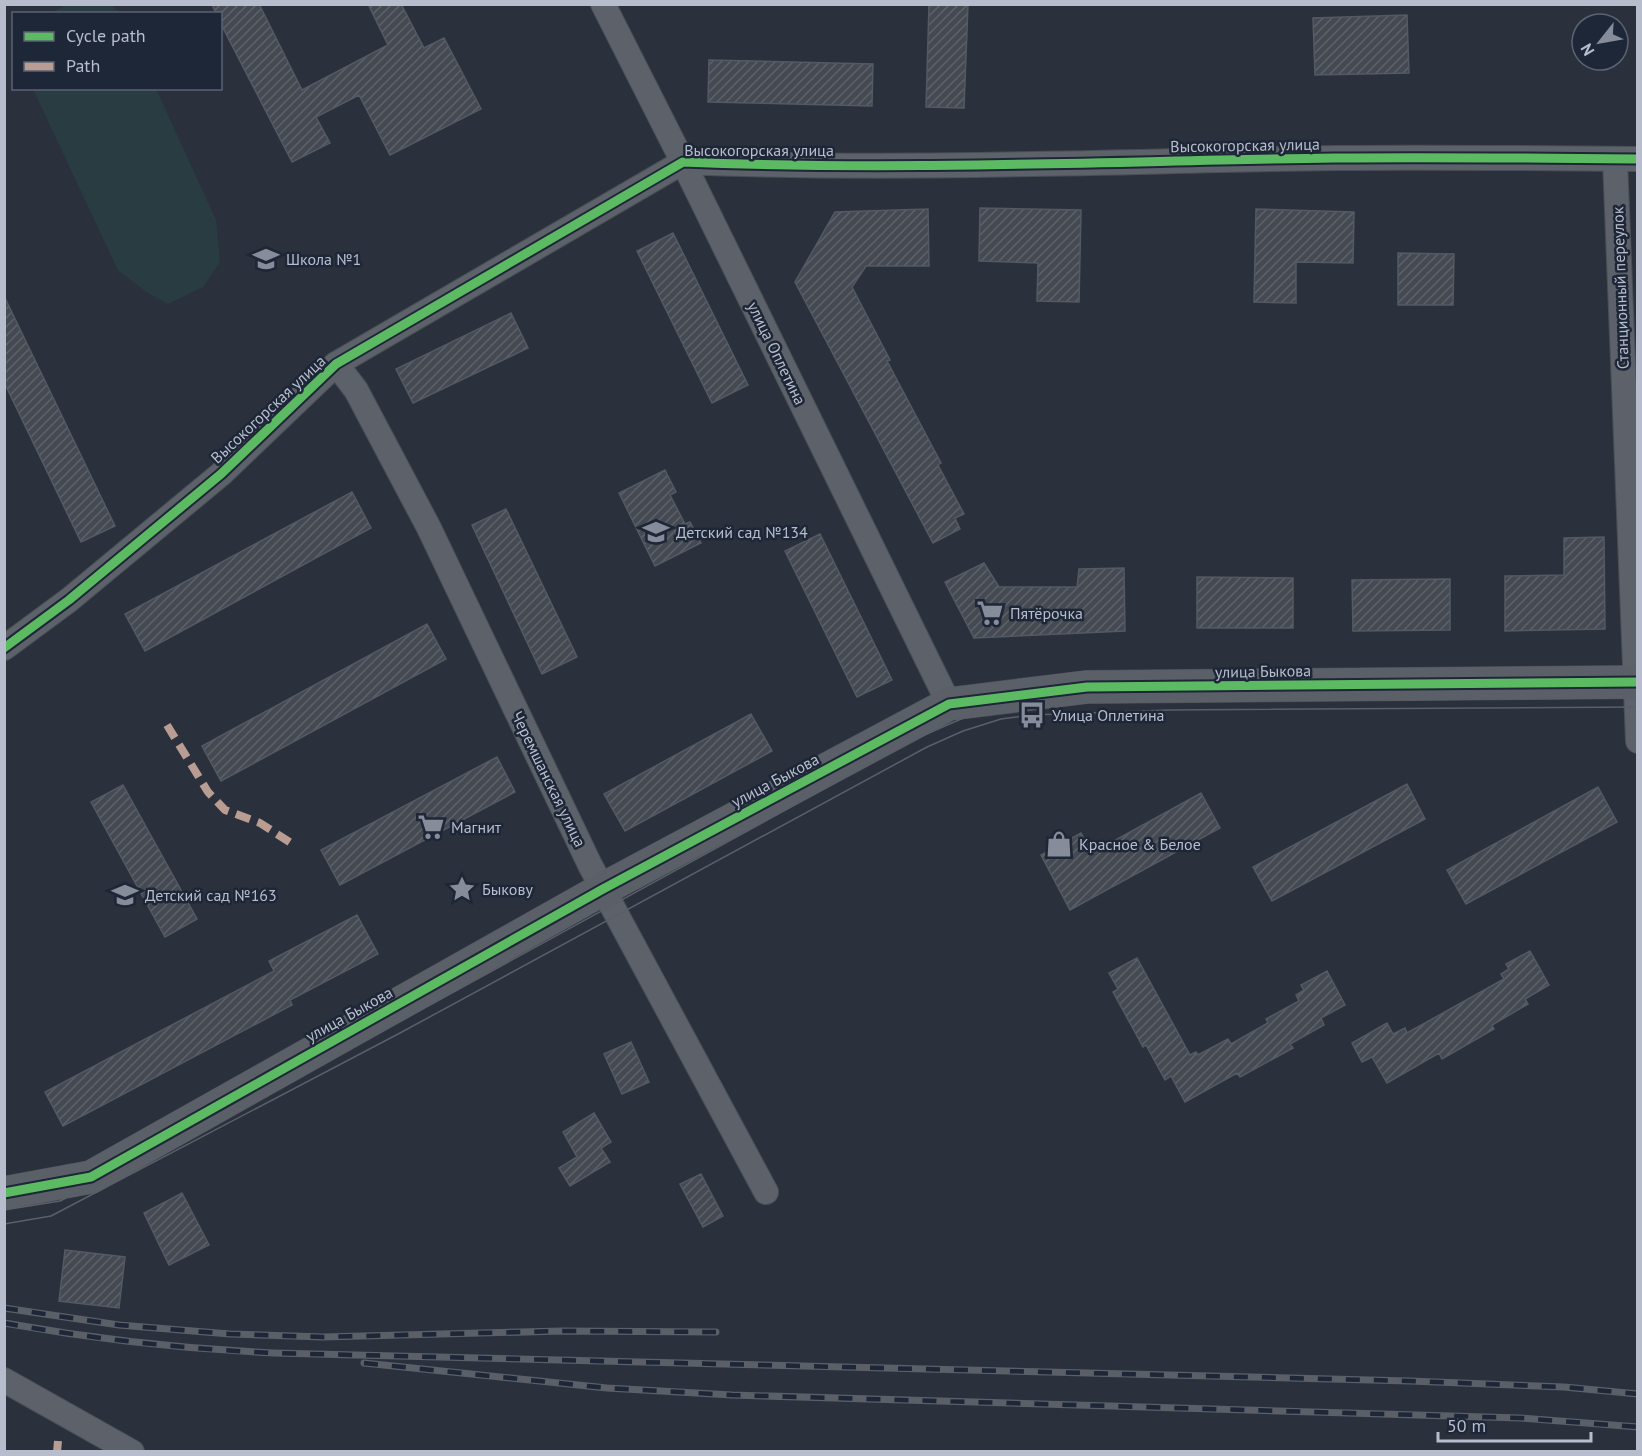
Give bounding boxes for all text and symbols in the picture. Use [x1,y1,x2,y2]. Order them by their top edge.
legend [12,12,222,90]
north arrow [1570,12,1630,72]
text: Cycle path [66,24,146,47]
text: N [1576,40,1598,59]
text: Path [66,54,100,77]
street label: Высокогорская улица [1170,134,1320,156]
street label: Высокогорская улица [684,140,834,160]
street label: Станционный переулок [1607,206,1633,370]
school or university icon: Школа №1 [251,244,281,274]
place label: Школа №1 [286,249,361,269]
street label: улица Оплетина [743,298,811,408]
street label: Высокогорская улица [206,351,330,467]
school or university icon: Детский сад №134 [641,517,671,547]
place label: Детский сад №134 [676,522,808,542]
supermarket icon: Пятёрочка [975,598,1005,628]
place label: Пятёрочка [1010,603,1083,623]
street label: улица Быкова [1215,660,1311,682]
bus stop icon: Улица Оплетина [1017,700,1047,730]
place label: Улица Оплетина [1052,705,1165,725]
street label: Черемшанская улица [507,708,591,850]
street label: улица Быкова [728,749,822,811]
supermarket icon: Магнит [416,812,446,842]
place label: Магнит [451,817,502,837]
shop icon: Красное & Белое [1044,829,1074,859]
place label: Красное & Белое [1079,834,1201,854]
place icon: Быкову [447,874,477,904]
place label: Быкову [482,879,533,899]
school or university icon: Детский сад №163 [110,880,140,910]
place label: Детский сад №163 [145,885,277,905]
street label: улица Быкова [302,982,396,1046]
scale bar [1438,1405,1591,1443]
text: 50 m [1447,1414,1486,1437]

